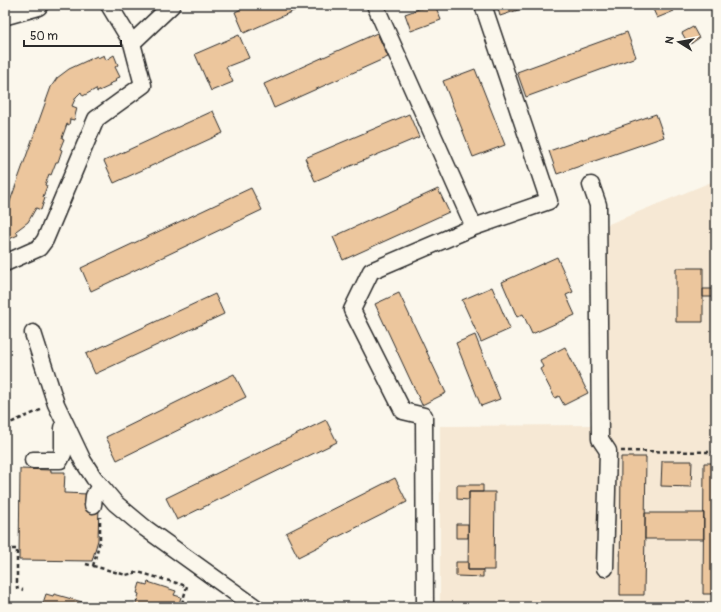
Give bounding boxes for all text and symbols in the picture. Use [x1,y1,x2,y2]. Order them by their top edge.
scale bar [24,22,121,48]
north arrow [659,22,699,62]
text: 50 m [30,29,58,44]
text: N [663,35,677,45]

